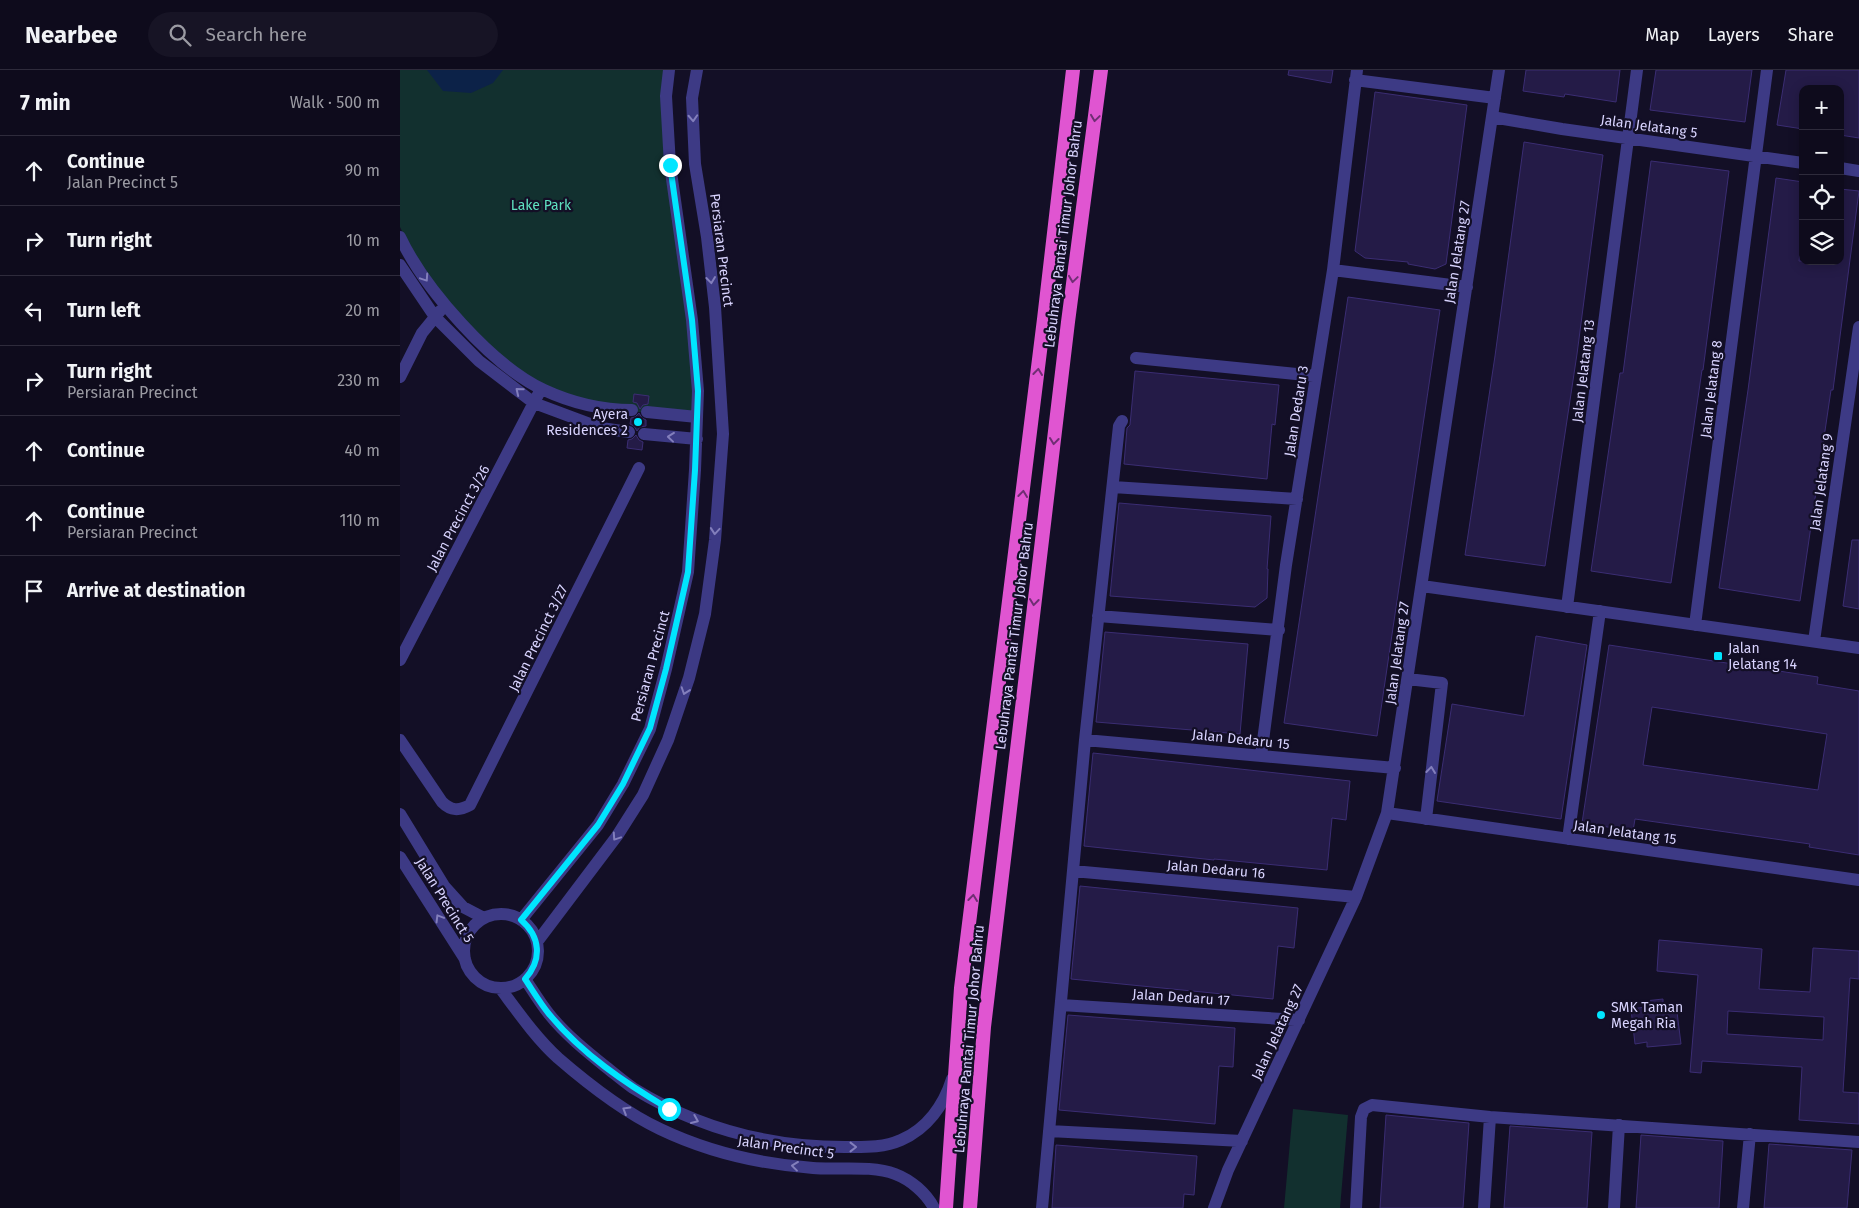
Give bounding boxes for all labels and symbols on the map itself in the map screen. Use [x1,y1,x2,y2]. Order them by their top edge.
street label: Jalan Jelatang 5 [1599,111,1698,142]
one-way arrow [688,115,698,123]
one-way arrow [1090,115,1101,123]
street label: Lebuhraya Pantai Timur Johor Bahru [1041,119,1086,349]
route end [659,154,682,177]
street label: Persiaran Precinct [706,192,737,309]
park label: Lake Park [511,197,572,214]
street label: Jalan Jelatang 27 [1441,200,1474,305]
one-way arrow [419,273,428,282]
one-way arrow [1069,275,1079,284]
one-way arrow [705,276,716,284]
street label: Jalan Jelatang 13 [1569,319,1598,424]
street label: Jalan Jelatang 8 [1697,339,1726,439]
street label: Jalan Dedaru 3 [1281,364,1312,458]
one-way arrow [1032,368,1043,376]
one-way arrow [516,389,525,397]
place label: Ayera Residences 2 [546,406,628,439]
marker: Ayera Residences 2 [632,416,644,428]
one-way arrow [666,432,674,443]
street label: Jalan Jelatang 9 [1806,432,1837,532]
one-way arrow [1049,437,1060,445]
street label: Jalan Precinct 3/26 [423,462,494,574]
one-way arrow [1017,489,1028,497]
street label: Lebuhraya Pantai Timur Johor Bahru [992,521,1037,751]
one-way arrow [710,528,721,536]
street label: Jalan Precinct 3/27 [505,582,572,694]
one-way arrow [1029,598,1040,606]
street label: Jalan Jelatang 27 [1382,601,1413,706]
street label: Persiaran Precinct [627,608,674,723]
place label: Jalan Jelatang 14 [1728,640,1797,673]
marker: Jalan Jelatang 14 [1712,650,1724,662]
one-way arrow [681,686,691,694]
street label: Jalan Dedaru 15 [1191,726,1291,753]
one-way arrow [1426,766,1436,775]
street label: Jalan Jelatang 15 [1572,817,1677,848]
one-way arrow [613,831,622,841]
street label: Jalan Precinct 5 [412,855,478,946]
street label: Jalan Dedaru 16 [1166,857,1266,882]
one-way arrow [967,894,978,902]
one-way arrow [435,915,445,924]
street label: Lebuhraya Pantai Timur Johor Bahru [951,924,988,1154]
street label: Jalan Jelatang 27 [1248,982,1307,1083]
street label: Jalan Dedaru 17 [1132,986,1230,1009]
place label: SMK Taman Megah Ria [1611,999,1683,1032]
marker: SMK Taman Megah Ria [1595,1009,1607,1021]
route start [658,1098,681,1121]
one-way arrow [622,1107,631,1117]
one-way arrow [690,1114,698,1124]
street label: Jalan Precinct 5 [737,1132,835,1163]
one-way arrow [850,1142,858,1152]
one-way arrow [791,1161,799,1172]

